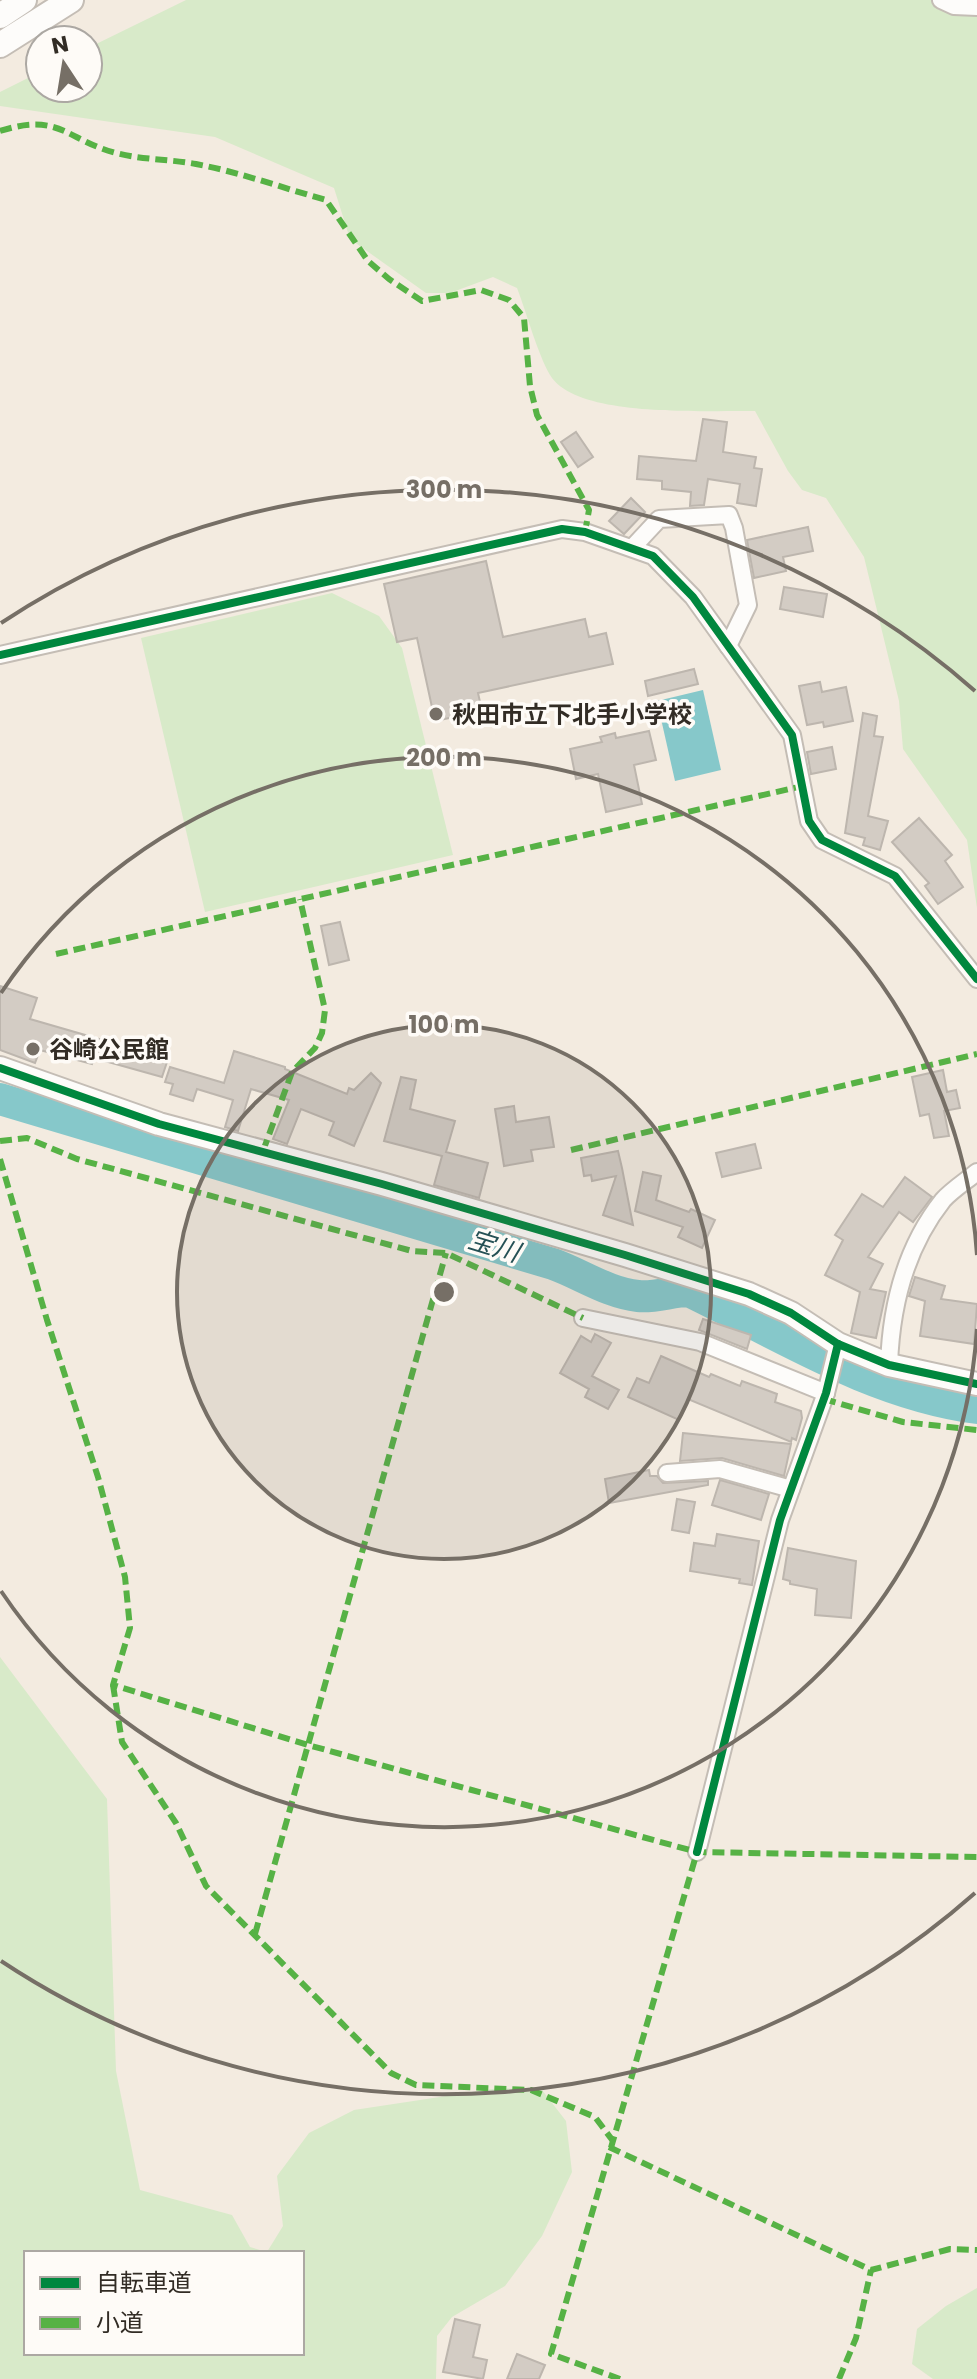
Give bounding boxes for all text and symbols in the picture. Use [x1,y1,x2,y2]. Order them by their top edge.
north arrow [24,24,104,104]
text: N [49,28,71,62]
text: 300 m [406,473,482,506]
place label: 秋田市立下北手小学校 [452,698,692,731]
marker: 秋田市立下北手小学校 [427,705,445,723]
text: 200 m [406,741,482,774]
text: 100 m [409,1008,479,1041]
place label: 谷崎公民館 [49,1033,169,1066]
marker: 谷崎公民館 [24,1040,42,1058]
water label: 宝川 [464,1221,527,1272]
centre of rings [430,1278,458,1306]
legend [24,2251,304,2355]
text: 自転車道 [96,2266,192,2299]
text: 小道 [96,2306,144,2339]

